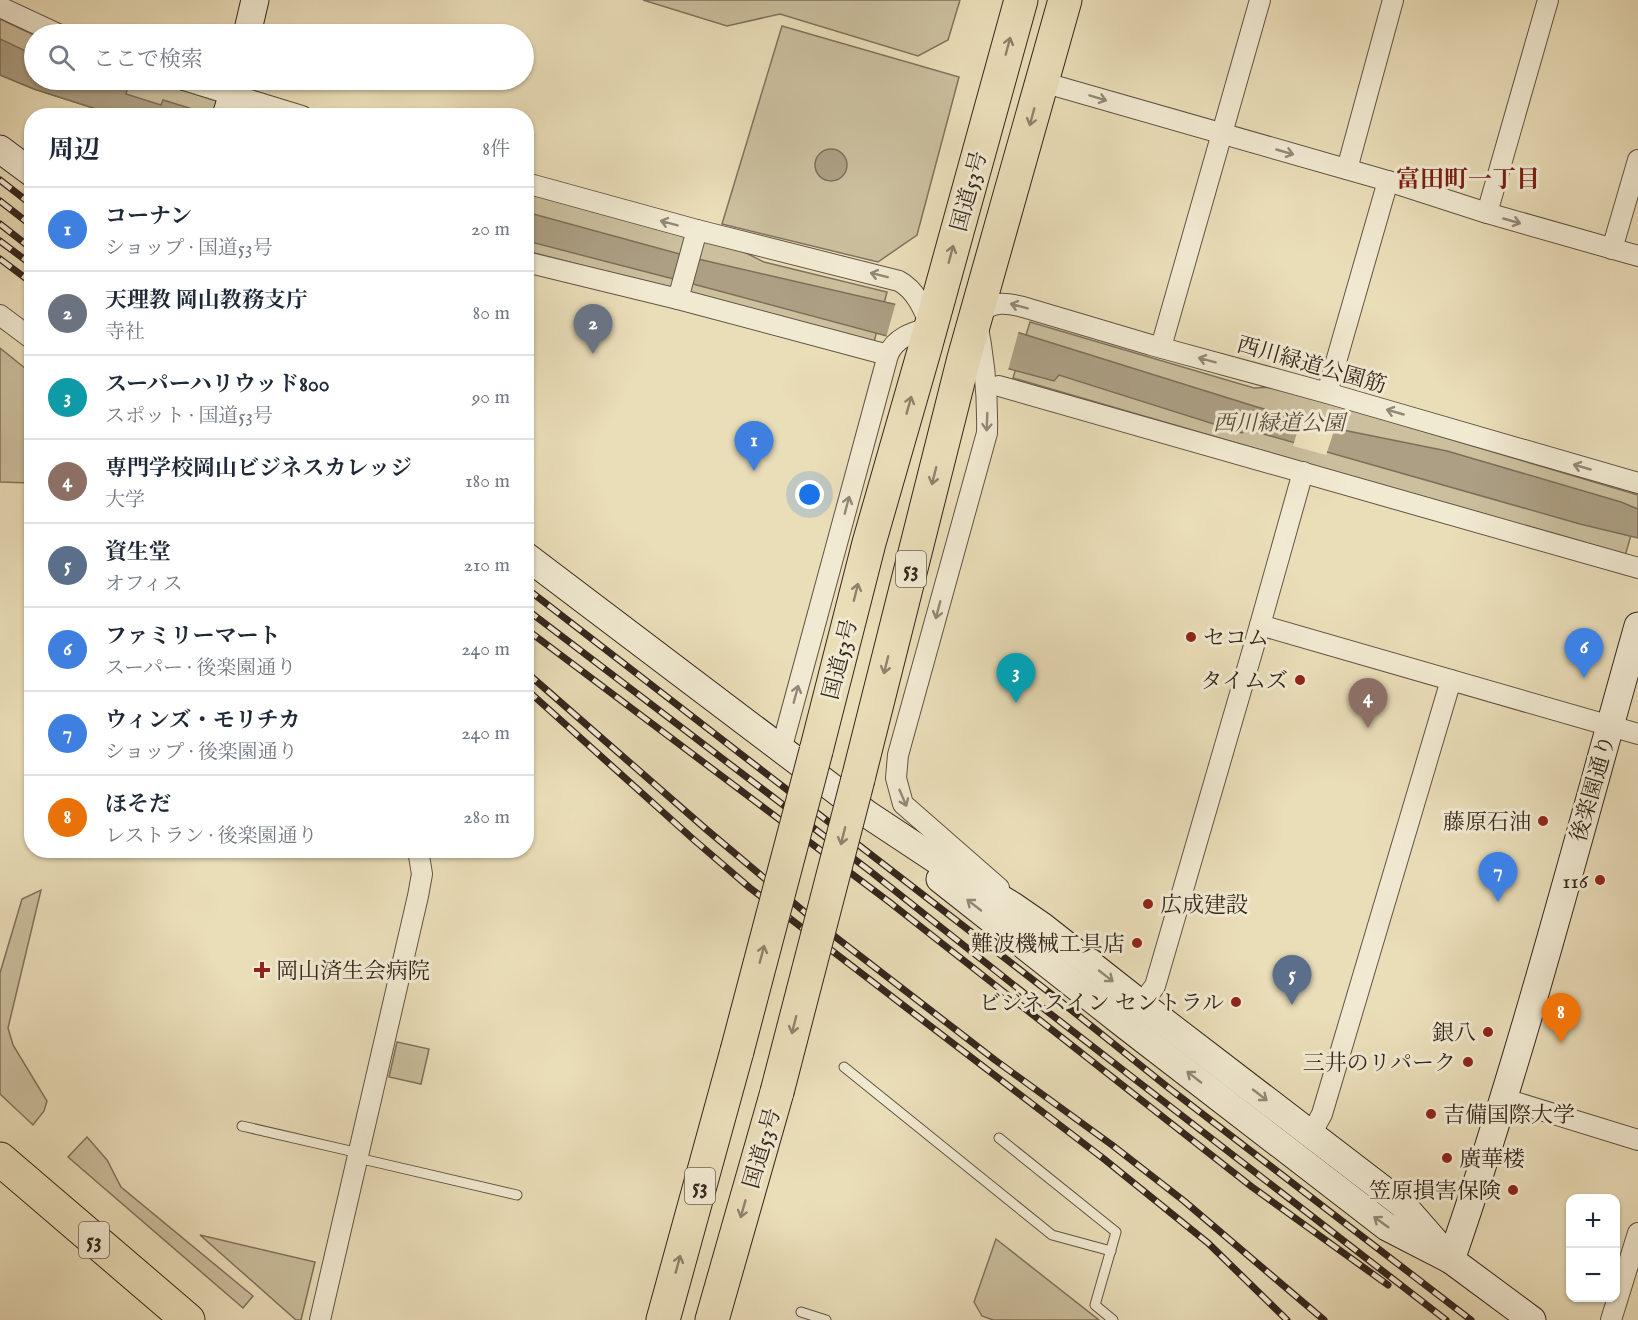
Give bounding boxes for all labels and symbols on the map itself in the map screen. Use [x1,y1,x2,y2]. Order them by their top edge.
one-way arrow [1003,37,1014,56]
one-way arrow [1088,93,1107,104]
one-way arrow [1026,107,1037,126]
one-way arrow [1275,147,1294,159]
street label: 国道53号 [946,148,994,235]
district label: 富田町一丁目 [1396,165,1540,196]
one-way arrow [1502,215,1521,227]
one-way arrow [660,216,679,228]
one-way arrow [946,245,957,264]
one-way arrow [870,269,889,280]
one-way arrow [1010,300,1029,312]
pin: 2 [574,304,612,354]
street label: 西川緑道公園筋 [1234,331,1389,401]
one-way arrow [1198,354,1217,365]
one-way arrow [904,395,915,414]
one-way arrow [1385,406,1404,417]
park label: 西川緑道公園 [1213,410,1348,438]
one-way arrow [982,411,993,431]
pin: 1 [734,422,774,471]
one-way arrow [1573,461,1592,472]
one-way arrow [928,466,939,485]
your location [795,480,824,509]
one-way arrow [842,496,853,515]
road number: 53 [896,551,926,587]
one-way arrow [851,583,863,602]
one-way arrow [932,600,943,619]
street label: 国道53号 [817,616,864,703]
place label: セコム [1203,625,1269,653]
pin: 6 [1564,628,1604,678]
marker: セコム [1184,630,1198,644]
pin: 3 [996,654,1036,703]
one-way arrow [880,655,892,674]
place label: タイムズ [1200,668,1288,696]
marker: タイムズ [1293,673,1307,687]
pin: 4 [1348,678,1388,728]
one-way arrow [791,684,803,703]
street label: 後楽園通り [1565,732,1623,845]
one-way arrow [898,789,909,807]
place label: 藤原石油 [1443,809,1531,837]
marker: 藤原石油 [1536,814,1550,828]
one-way arrow [837,826,848,845]
pin: 7 [1478,852,1518,902]
place label: 116 [1562,868,1589,896]
marker: 116 [1593,873,1607,887]
place label: 広成建設 [1160,892,1248,920]
marker: 広成建設 [1141,897,1155,911]
one-way arrow [966,899,982,912]
place label: 難波機械工具店 [971,931,1125,959]
marker: 難波機械工具店 [1130,936,1144,950]
one-way arrow [757,945,769,964]
pin: 5 [1272,956,1312,1005]
place label: 岡山済生会病院 [276,958,430,986]
marker: 岡山済生会病院 [253,961,271,979]
one-way arrow [1098,970,1114,983]
place label: ビジネスイン セントラル [979,990,1224,1018]
pin: 8 [1542,994,1580,1043]
marker: ビジネスイン セントラル [1229,995,1243,1009]
one-way arrow [788,1015,800,1034]
place label: 銀八 [1432,1020,1476,1048]
marker: 銀八 [1481,1025,1495,1039]
place label: 三井のリパーク [1303,1050,1456,1078]
marker: 三井のリパーク [1461,1055,1475,1069]
one-way arrow [1186,1071,1202,1084]
one-way arrow [1252,1089,1268,1102]
place label: 吉備国際大学 [1443,1102,1575,1130]
street label: 国道53号 [738,1105,788,1192]
marker: 吉備国際大学 [1424,1107,1438,1121]
place label: 廣華楼 [1459,1146,1525,1174]
marker: 廣華楼 [1440,1151,1454,1165]
road number: 53 [685,1168,715,1204]
place label: 笠原損害保険 [1369,1178,1501,1206]
marker: 笠原損害保険 [1506,1183,1520,1197]
one-way arrow [737,1199,748,1218]
one-way arrow [1374,1216,1390,1228]
road number: 53 [79,1222,109,1258]
one-way arrow [673,1254,684,1273]

